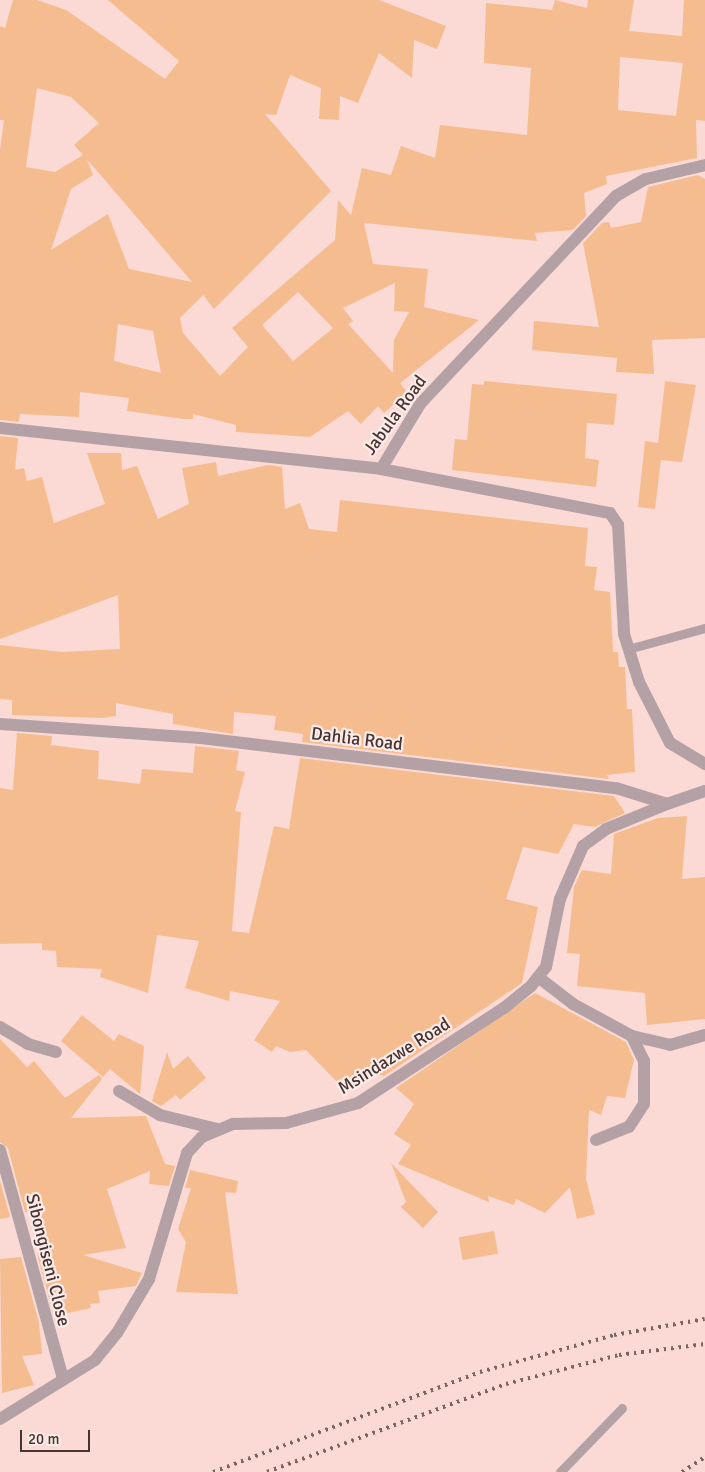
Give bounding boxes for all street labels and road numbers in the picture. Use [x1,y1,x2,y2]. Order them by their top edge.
street label: Jabula Road [359,371,431,459]
street label: Dahlia Road [310,723,404,755]
street label: Msindazwe Road [334,1013,454,1099]
street label: Sibongiseni Close [21,1192,75,1328]

